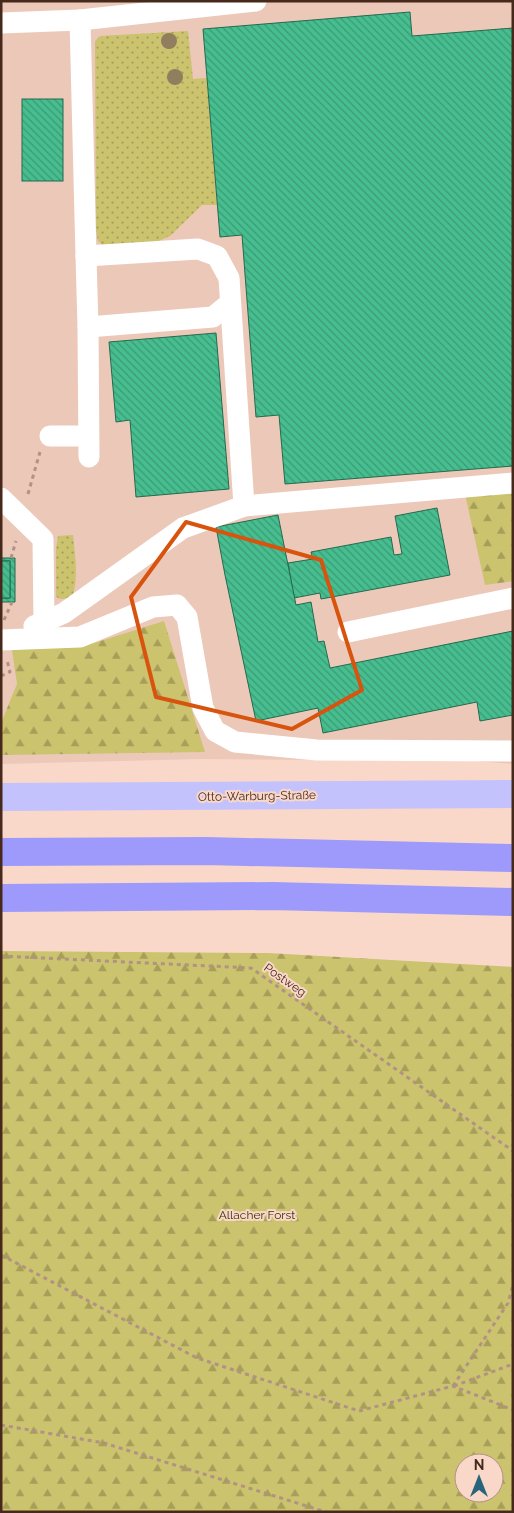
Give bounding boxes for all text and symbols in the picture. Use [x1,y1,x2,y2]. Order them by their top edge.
street label: Otto-Warburg-Straße [198,788,316,804]
street label: Postweg [261,960,309,1000]
park label: Allacher Forst [219,1208,295,1222]
north arrow [454,1453,504,1503]
text: N [474,1457,484,1473]

